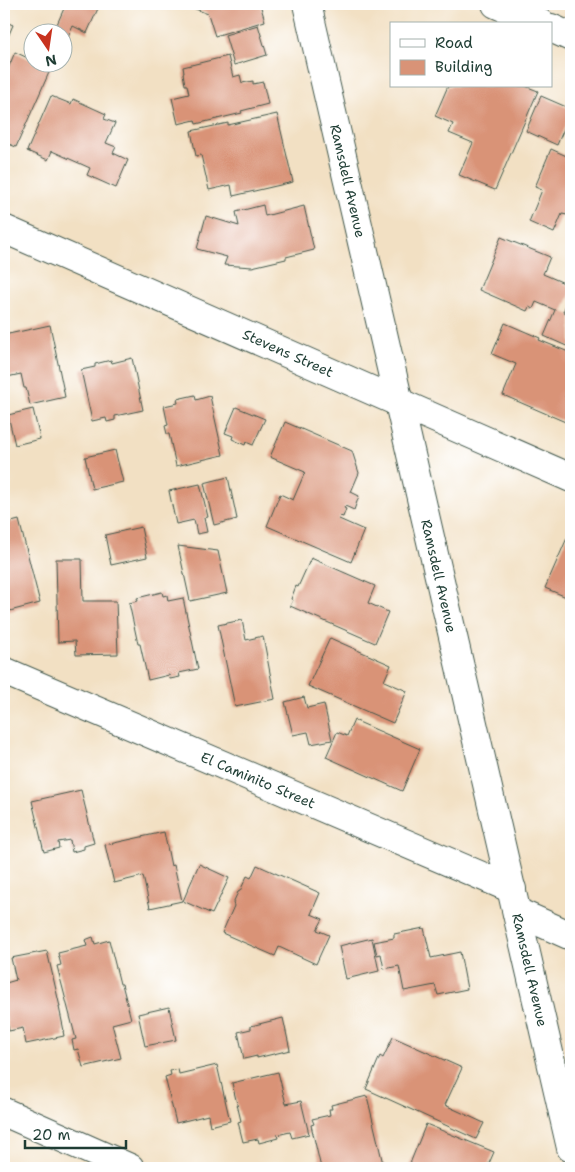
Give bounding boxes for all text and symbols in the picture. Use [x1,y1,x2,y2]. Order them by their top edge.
north arrow [22,22,72,72]
legend [390,22,552,88]
text: Road [435,33,473,53]
text: N [43,51,58,71]
text: Building [435,57,492,77]
street label: Ramsdell Avenue [326,123,370,240]
street label: Stevens Street [240,325,336,381]
street label: Ramsdell Avenue [417,518,461,635]
street label: El Caminito Street [198,748,318,812]
street label: Ramsdell Avenue [508,912,552,1029]
scale bar [25,1117,126,1149]
text: 20 m [32,1125,71,1145]

